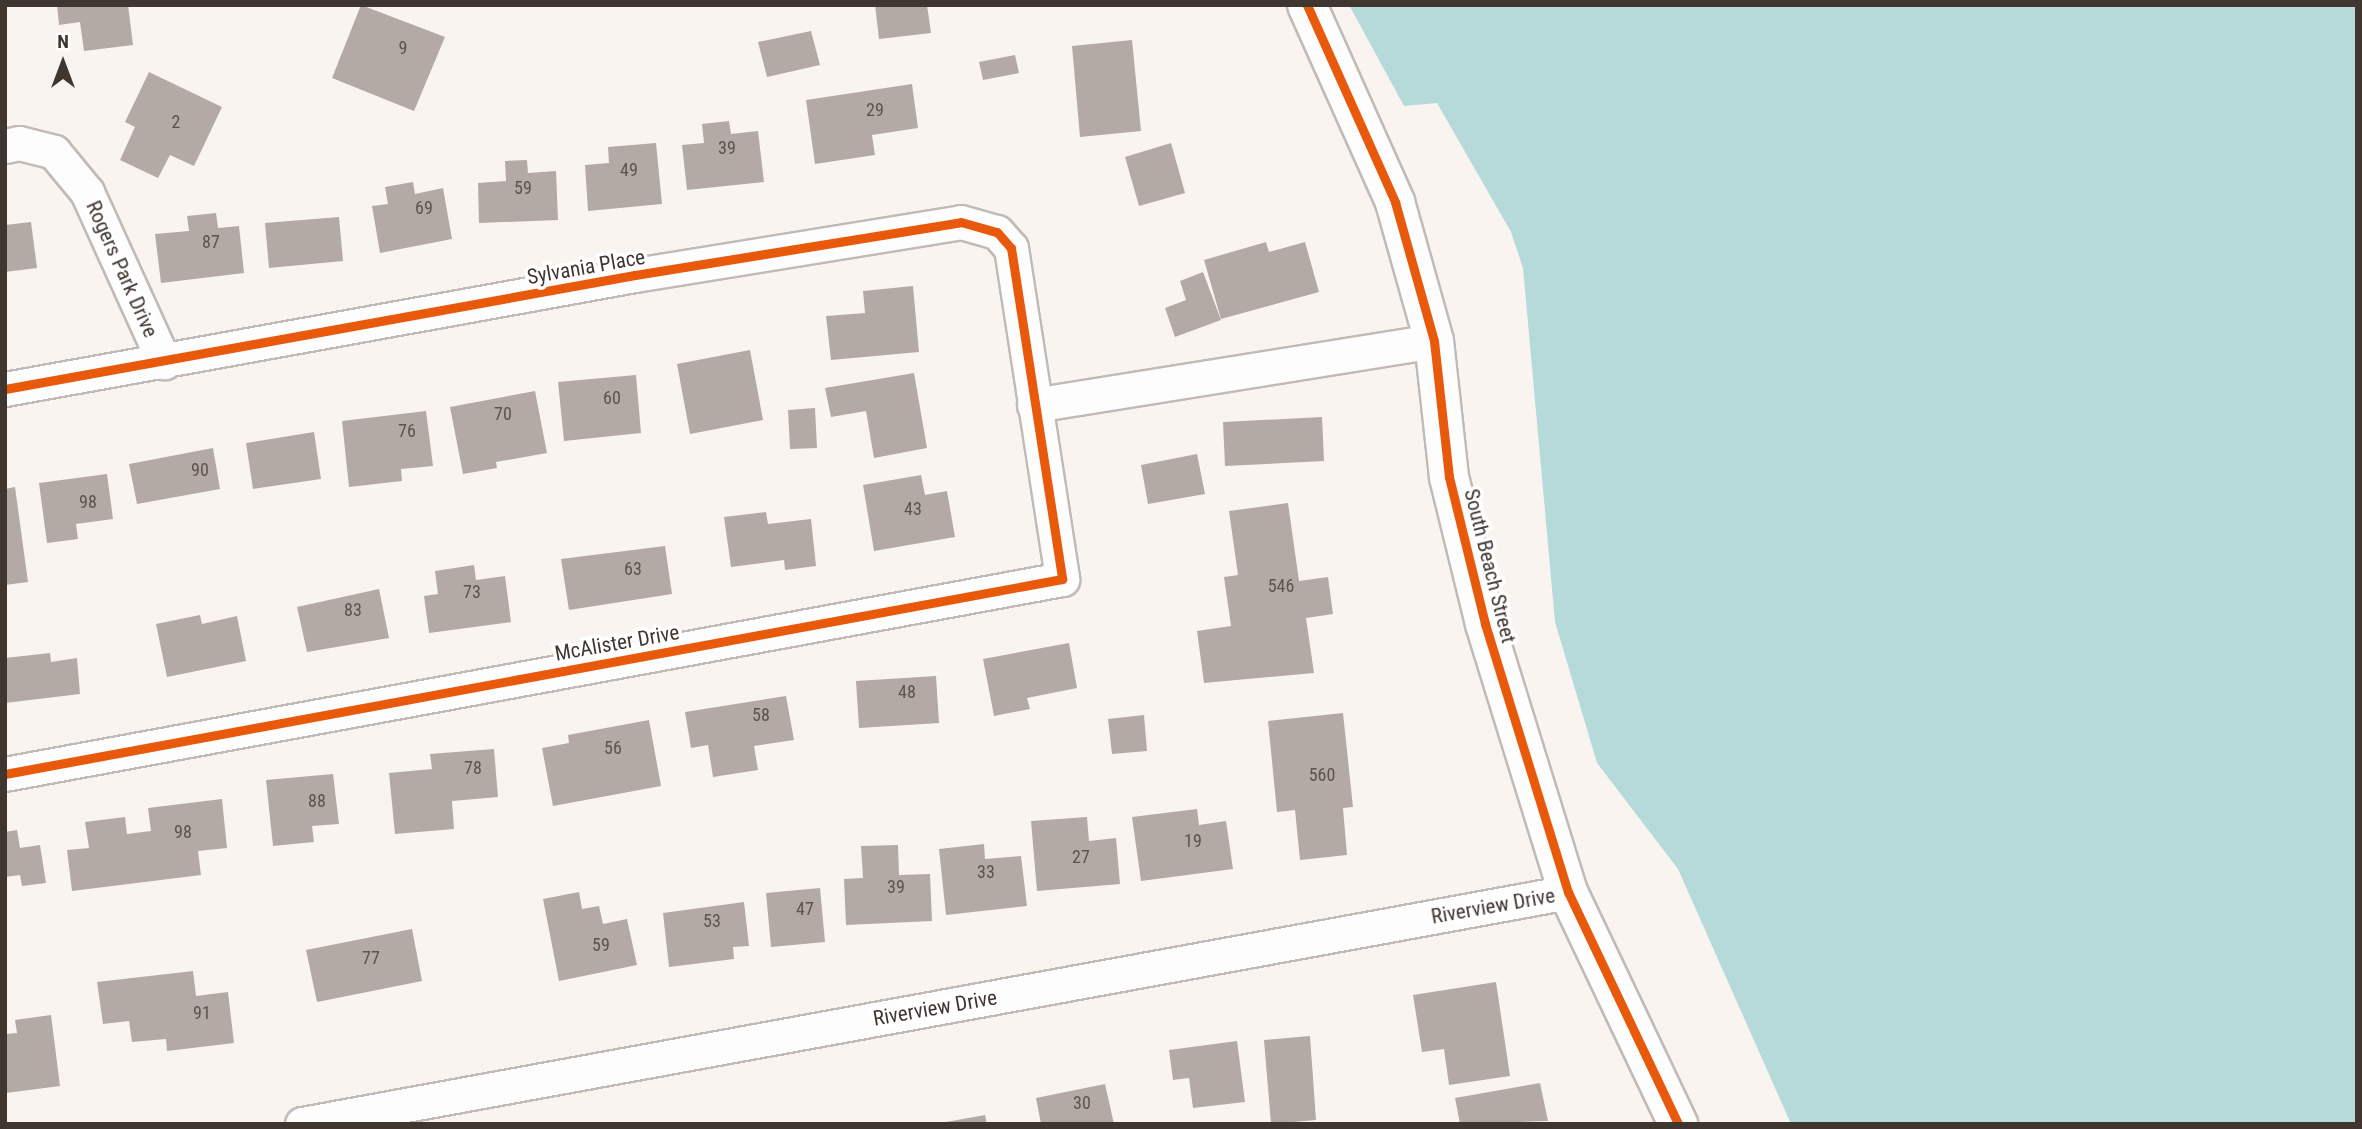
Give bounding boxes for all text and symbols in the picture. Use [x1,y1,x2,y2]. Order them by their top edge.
north arrow [28,28,98,98]
text: N [57,30,69,53]
house number: 9 [399,37,407,59]
house number: 29 [866,99,884,121]
house number: 2 [172,111,180,133]
house number: 39 [718,137,736,159]
house number: 49 [620,159,638,181]
house number: 59 [514,177,532,199]
street label: Rogers Park Drive [81,197,163,341]
house number: 69 [415,197,433,219]
house number: 87 [202,231,220,253]
street label: Sylvania Place [525,244,647,290]
house number: 60 [603,387,621,409]
house number: 70 [494,403,512,425]
house number: 76 [398,420,416,442]
house number: 90 [191,459,209,481]
street label: South Beach Street [1459,486,1521,646]
house number: 98 [79,491,97,513]
house number: 43 [904,498,922,520]
house number: 63 [624,558,642,580]
house number: 546 [1268,575,1294,597]
house number: 73 [463,581,481,603]
house number: 83 [344,599,362,621]
street label: McAlister Drive [553,620,681,666]
house number: 48 [898,681,916,703]
house number: 58 [752,704,770,726]
house number: 56 [604,737,622,759]
house number: 78 [464,757,482,779]
house number: 560 [1309,764,1335,786]
house number: 88 [308,790,326,812]
house number: 98 [174,821,192,843]
house number: 19 [1184,830,1202,852]
house number: 27 [1072,846,1090,868]
house number: 33 [977,861,995,883]
house number: 39 [887,876,905,898]
street label: Riverview Drive [1429,883,1557,929]
house number: 47 [796,898,814,920]
house number: 53 [703,910,721,932]
house number: 59 [592,934,610,956]
house number: 77 [362,947,380,969]
street label: Riverview Drive [871,985,999,1031]
house number: 91 [193,1002,211,1024]
house number: 30 [1073,1092,1091,1114]

